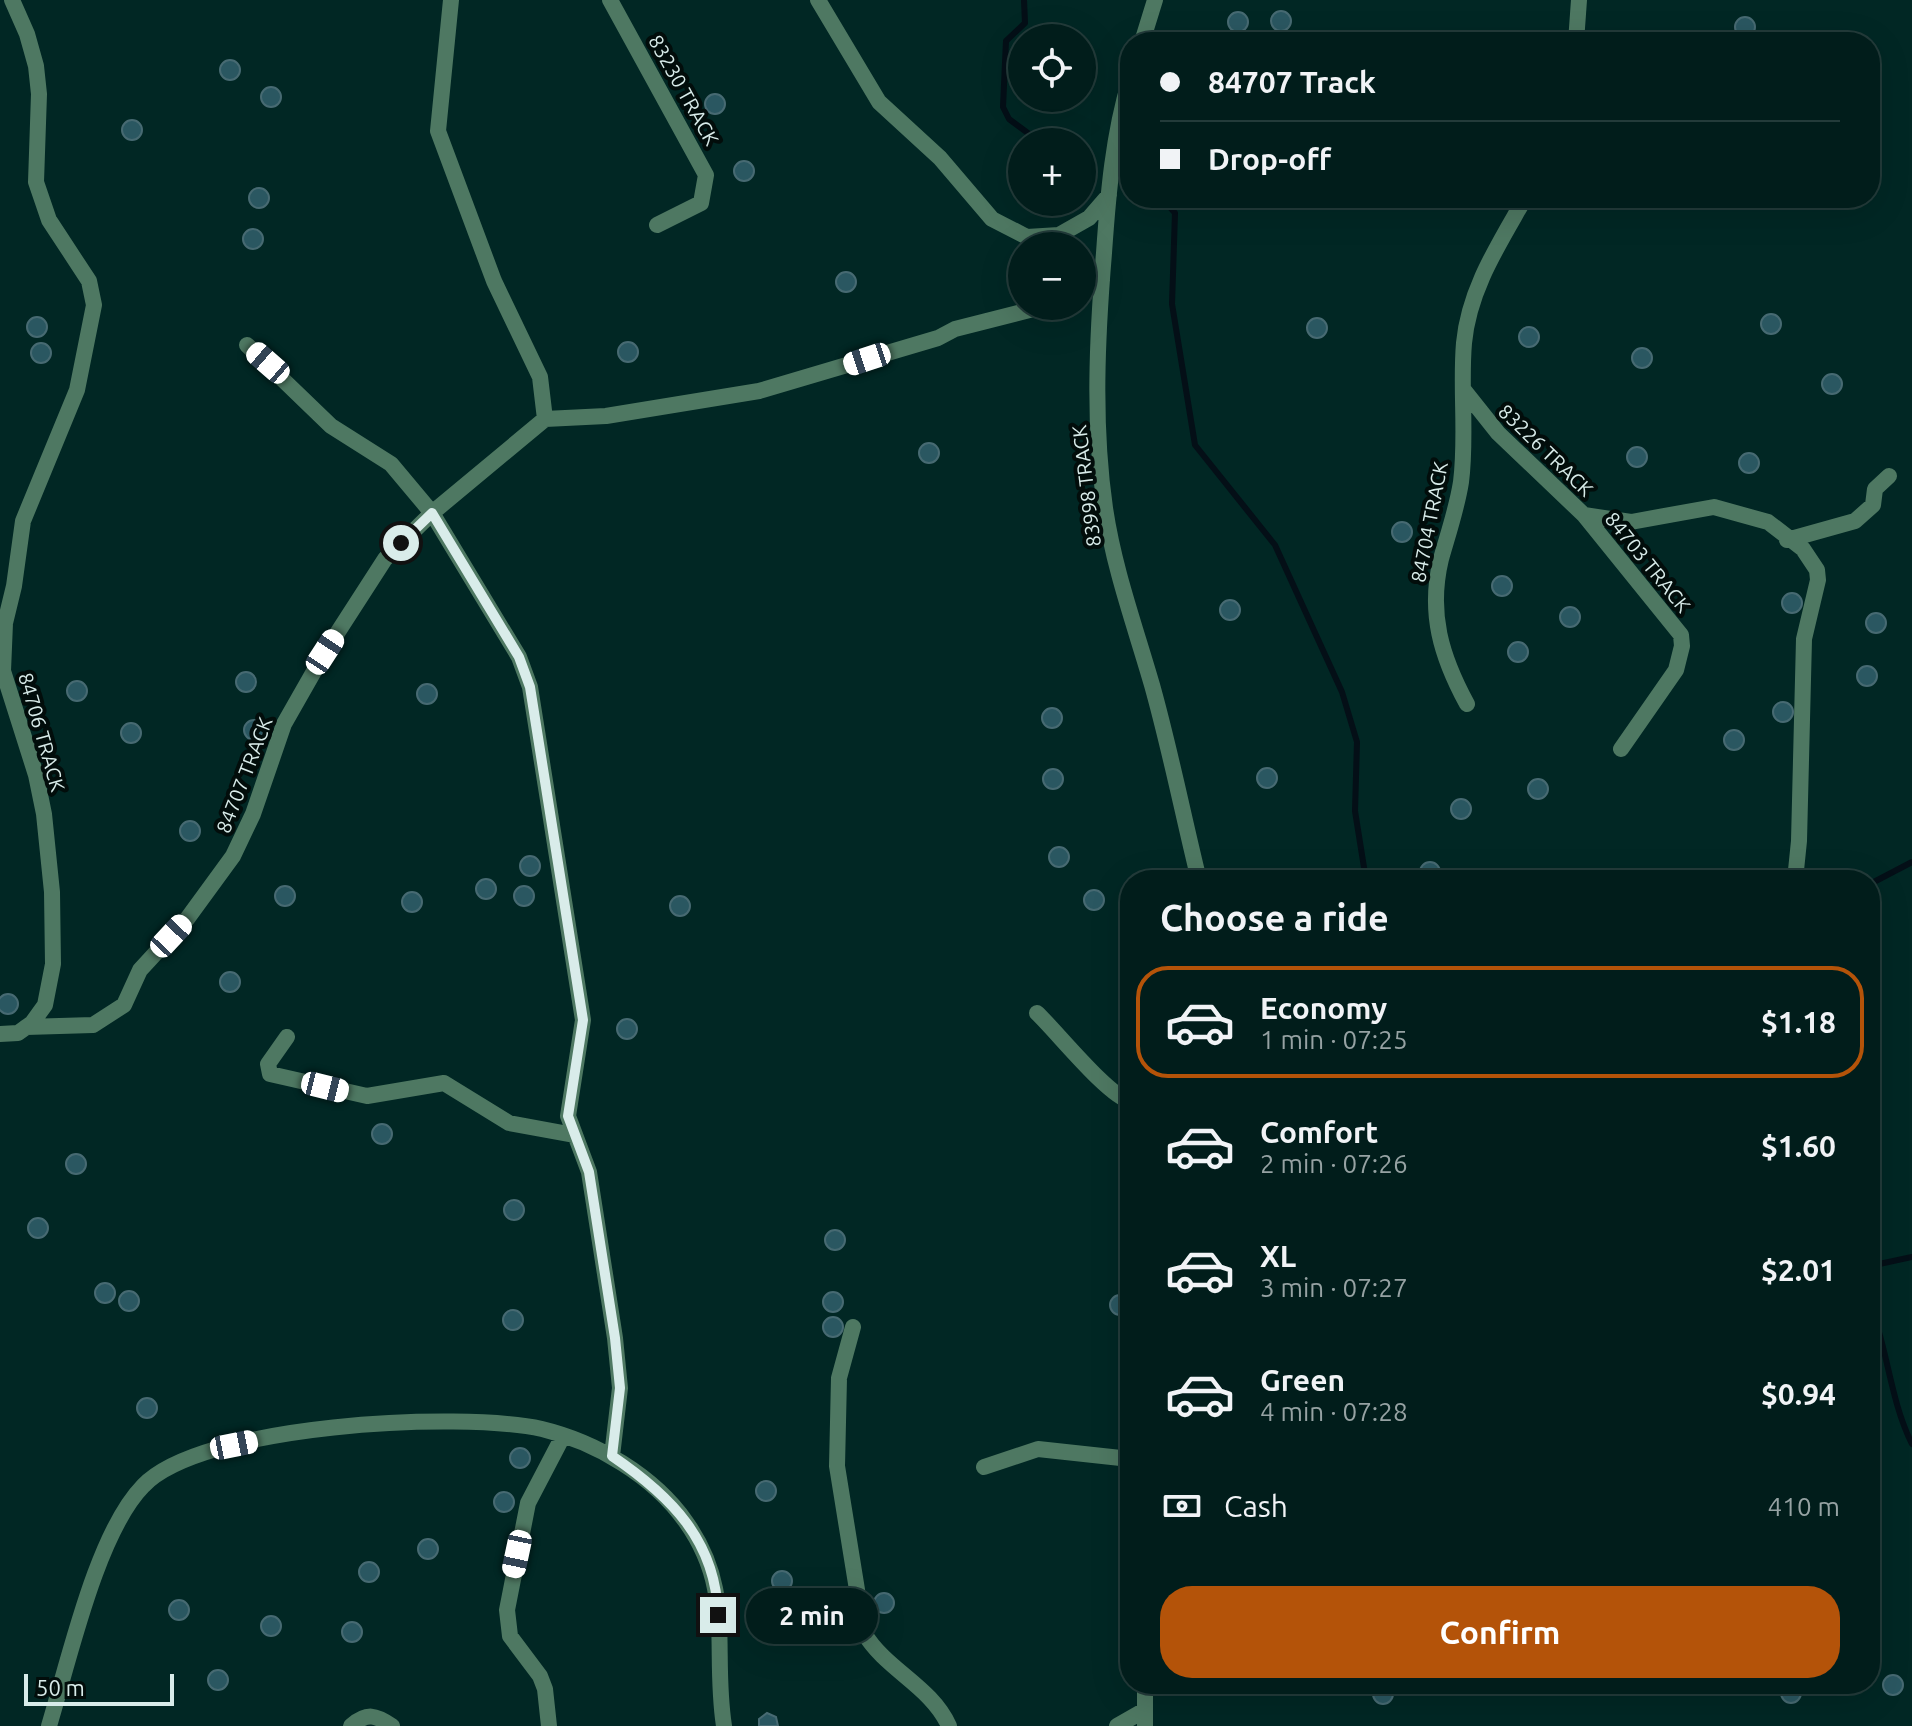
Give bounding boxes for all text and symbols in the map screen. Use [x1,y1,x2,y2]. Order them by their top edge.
map controls [1008,24,1096,320]
button: locate [1008,24,1096,112]
street label: 83230 TRACK [644,31,724,149]
text: 84707 Track [1208,65,1376,99]
button: + [1008,128,1096,216]
text: Drop-off [1208,142,1331,176]
button: − [1008,232,1096,320]
car [242,338,294,388]
car [840,340,894,378]
street label: 83226 TRACK [1494,399,1598,501]
street label: 83998 TRACK [1067,424,1105,548]
street label: 84704 TRACK [1406,460,1452,584]
street label: 84703 TRACK [1601,507,1695,617]
route start [383,525,419,561]
car [302,625,348,679]
street label: 84706 TRACK [14,670,70,794]
street label: 84707 TRACK [211,714,277,836]
text: Choose a ride [1160,897,1389,938]
car [146,910,196,962]
icon: car [1164,986,1236,1058]
text: Economy [1260,991,1387,1025]
text: $1.18 [1761,1005,1836,1039]
text: 1 min · 07:25 [1260,1025,1408,1054]
car [299,1070,351,1104]
icon: car [1164,1110,1236,1182]
text: Comfort [1260,1115,1378,1149]
text: $1.60 [1761,1129,1836,1163]
text: 2 min · 07:26 [1260,1149,1408,1178]
icon: car [1164,1234,1236,1306]
text: XL [1260,1239,1296,1273]
text: $2.01 [1761,1253,1836,1287]
text: 3 min · 07:27 [1260,1273,1408,1302]
icon: car [1164,1358,1236,1430]
text: Green [1260,1363,1345,1397]
text: $0.94 [1761,1377,1836,1411]
text: 4 min · 07:28 [1260,1397,1408,1426]
car [208,1429,260,1461]
icon: cash [1160,1484,1204,1528]
text: Cash [1224,1489,1288,1523]
text: 410 m [1768,1492,1840,1521]
car [500,1528,534,1580]
button: Confirm [1160,1586,1840,1678]
callout: 2 min [746,1587,878,1643]
route end [700,1597,736,1633]
text: 2 min [779,1601,845,1630]
scale bar [24,1670,174,1706]
text: 50 m [36,1675,85,1700]

